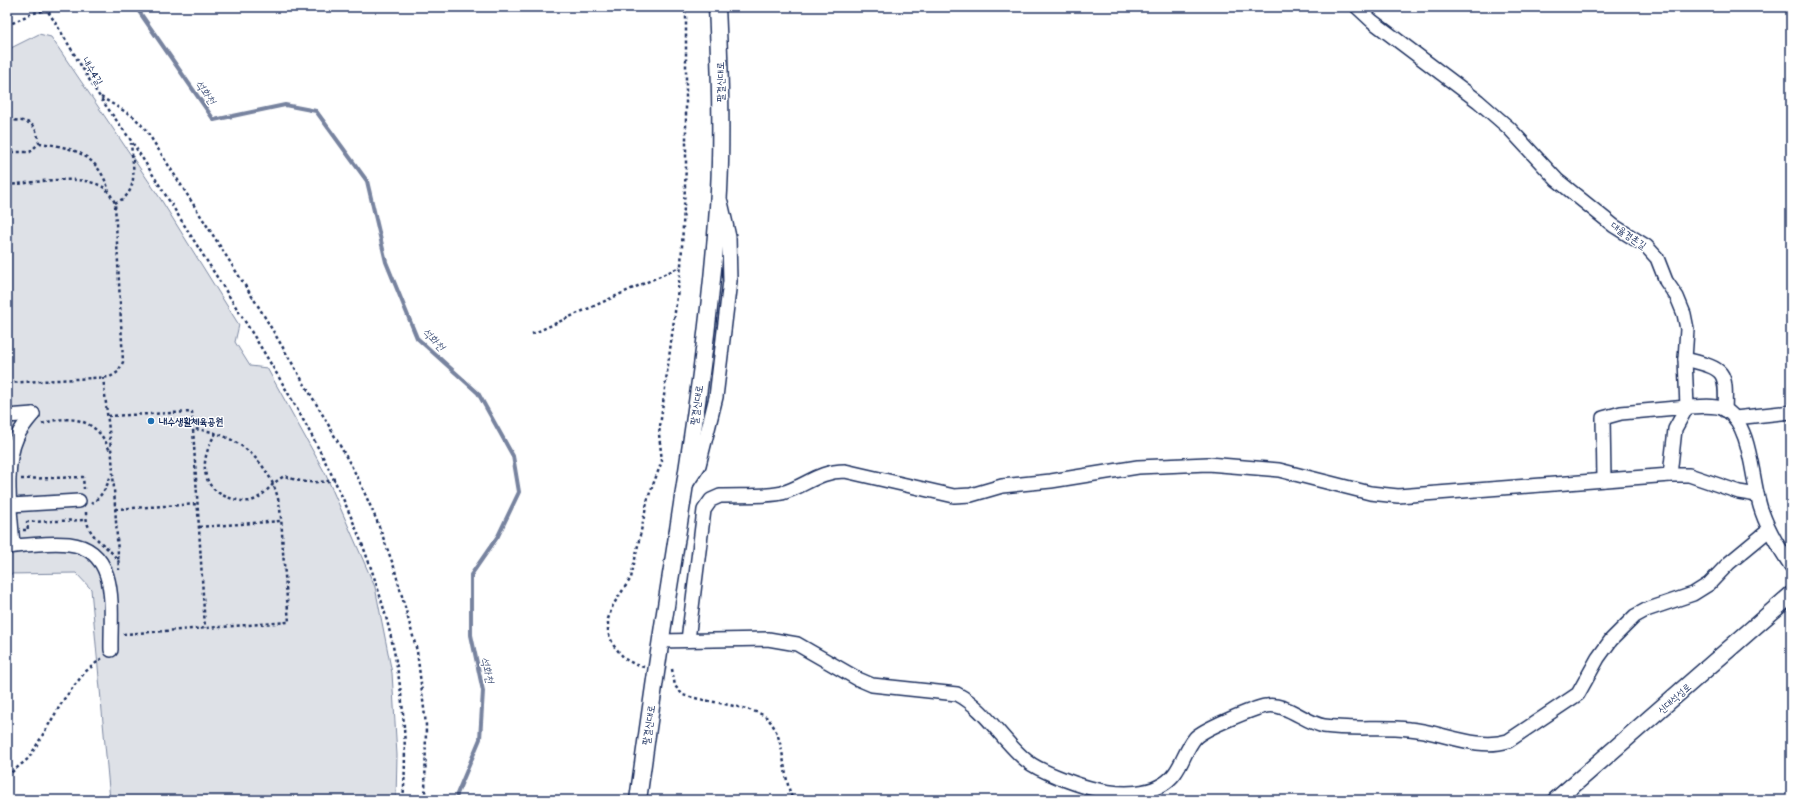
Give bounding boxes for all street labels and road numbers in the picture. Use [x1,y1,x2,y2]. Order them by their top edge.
street label: 내수4길 [79,55,105,88]
street label: 팔결신대로 [715,62,727,102]
street label: 대율경촌길 [1608,220,1648,252]
street label: 팔결신대로 [688,384,706,426]
street label: 신대석성로 [1656,681,1694,716]
street label: 팔결신대로 [640,704,658,746]

